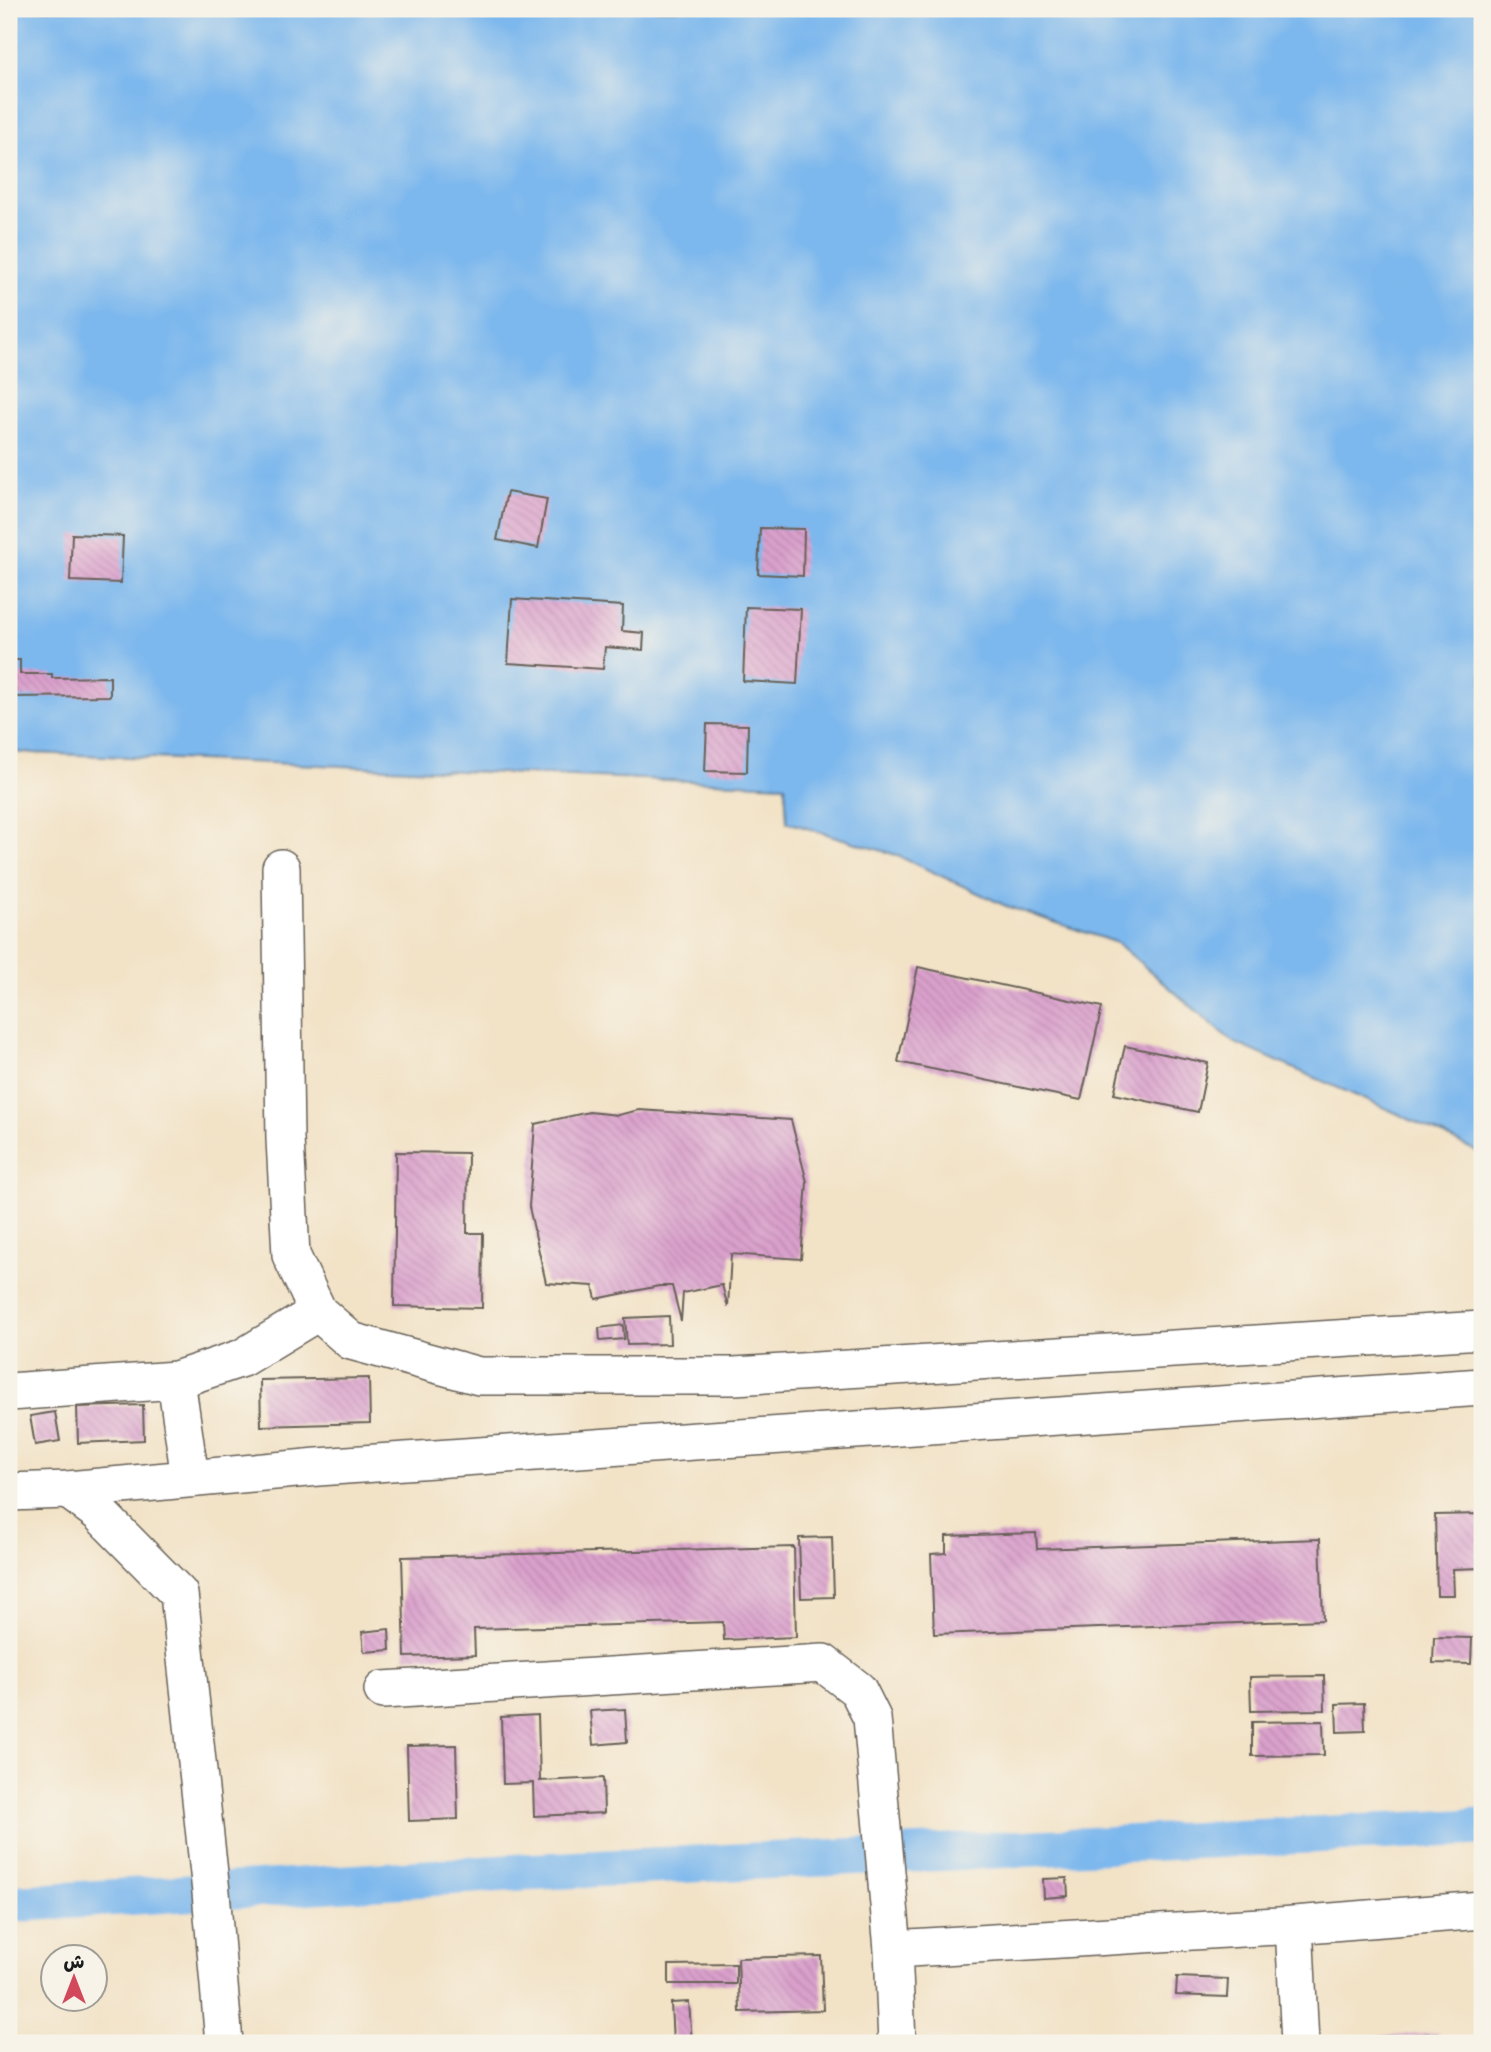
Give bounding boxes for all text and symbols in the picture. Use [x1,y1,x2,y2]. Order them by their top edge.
north arrow [38,1944,108,2014]
text: ش [64,1948,85,1974]

